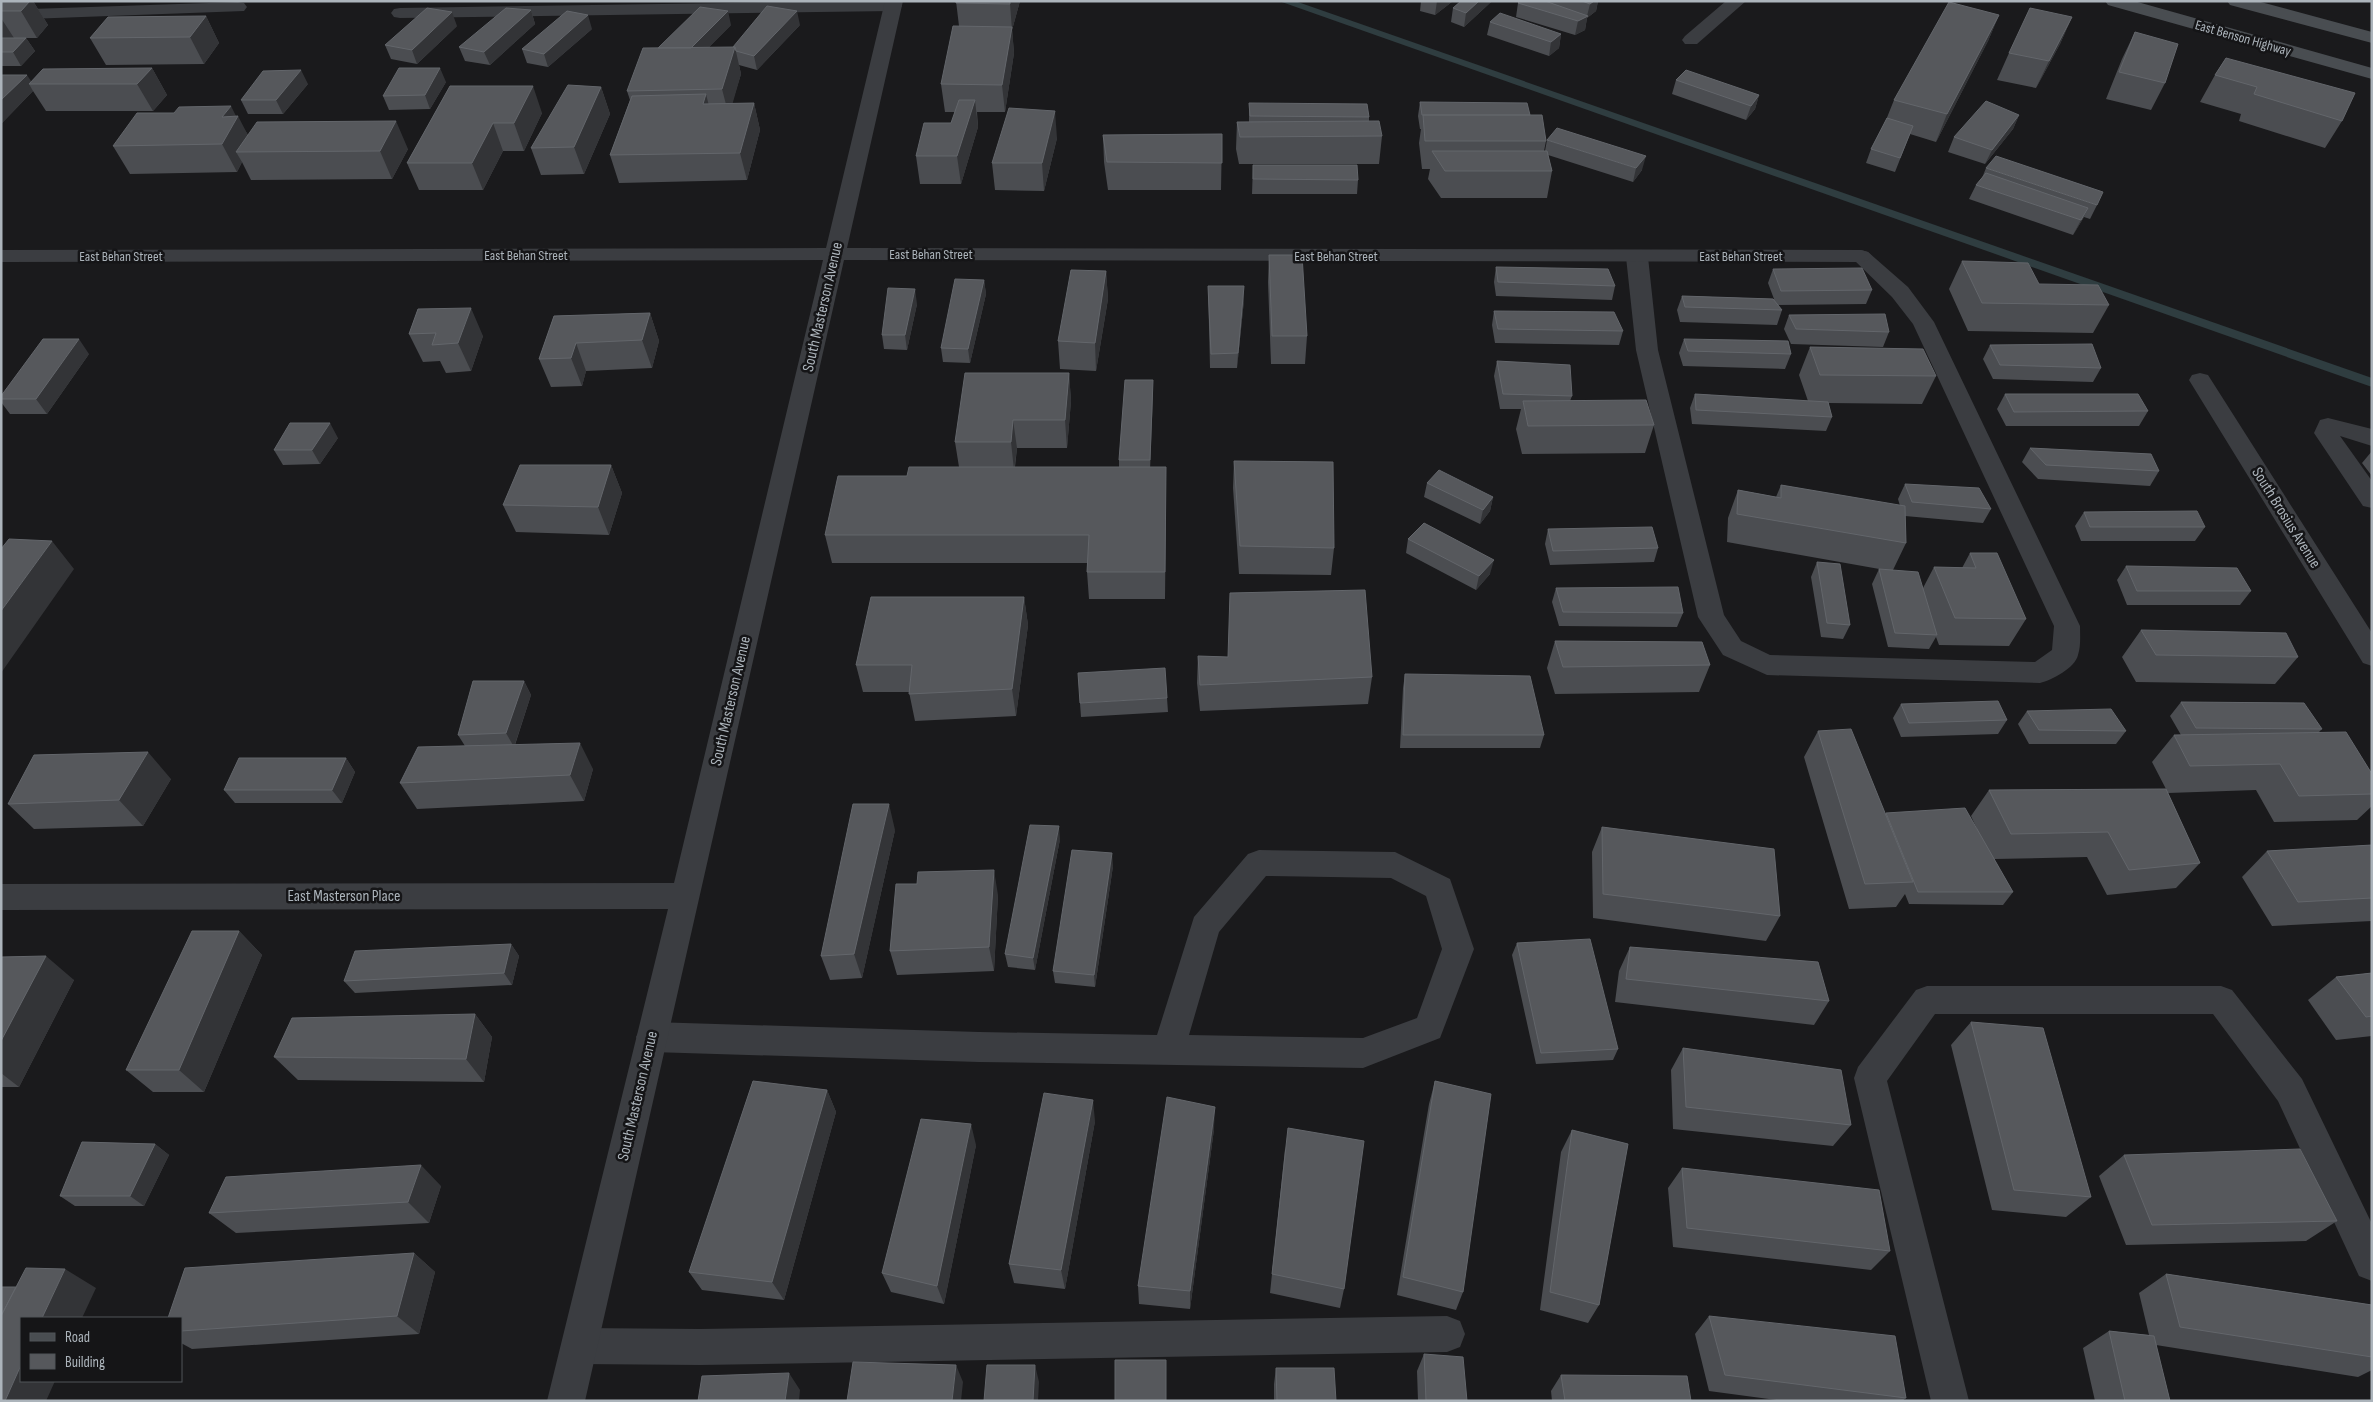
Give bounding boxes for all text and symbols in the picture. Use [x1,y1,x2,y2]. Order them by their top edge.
street label: East Benson Highway [2193,16,2294,60]
street label: South Masterson Avenue [799,240,847,374]
street label: East Behan Street [889,246,973,263]
street label: East Behan Street [484,247,568,264]
street label: East Behan Street [79,248,163,265]
street label: East Behan Street [1294,248,1378,265]
street label: East Behan Street [1699,248,1783,265]
street label: South Brosius Avenue [2247,464,2325,572]
street label: South Masterson Avenue [707,634,755,768]
street label: East Masterson Place [287,887,401,906]
street label: South Masterson Avenue [614,1029,662,1163]
legend [20,1317,182,1382]
text: Road [65,1328,90,1347]
text: Building [65,1353,105,1372]

